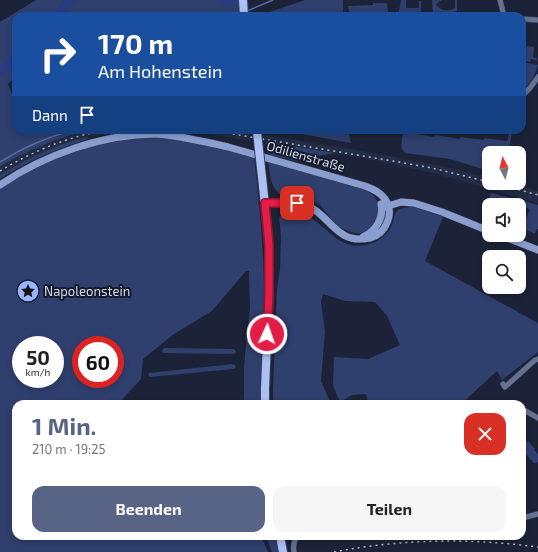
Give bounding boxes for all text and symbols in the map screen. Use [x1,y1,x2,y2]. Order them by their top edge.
text: 170 m [98,26,173,60]
icon: right [32,28,84,80]
text: Am Hohenstein [98,60,222,82]
icon: arrive [76,104,98,126]
text: Dann [32,106,68,124]
street label: Odilienstraße [265,137,347,175]
north arrow [482,146,526,190]
map controls [482,146,526,294]
pin [280,186,314,220]
icon: arrive [286,192,308,214]
button: sound [482,198,526,242]
button: search [482,250,526,294]
place icon: Napoleonstein [15,278,41,304]
place label: Napoleonstein [44,283,130,299]
position arrow [246,313,288,355]
speed limit sign: 60 [72,336,124,388]
text: 50 [26,345,50,369]
text: km/h [26,366,50,378]
text: 1 Min. [32,411,96,440]
button: close [464,413,506,455]
text: 210 m · 19:25 [32,441,105,457]
button: Beenden [32,486,265,532]
button: Teilen [273,486,506,532]

